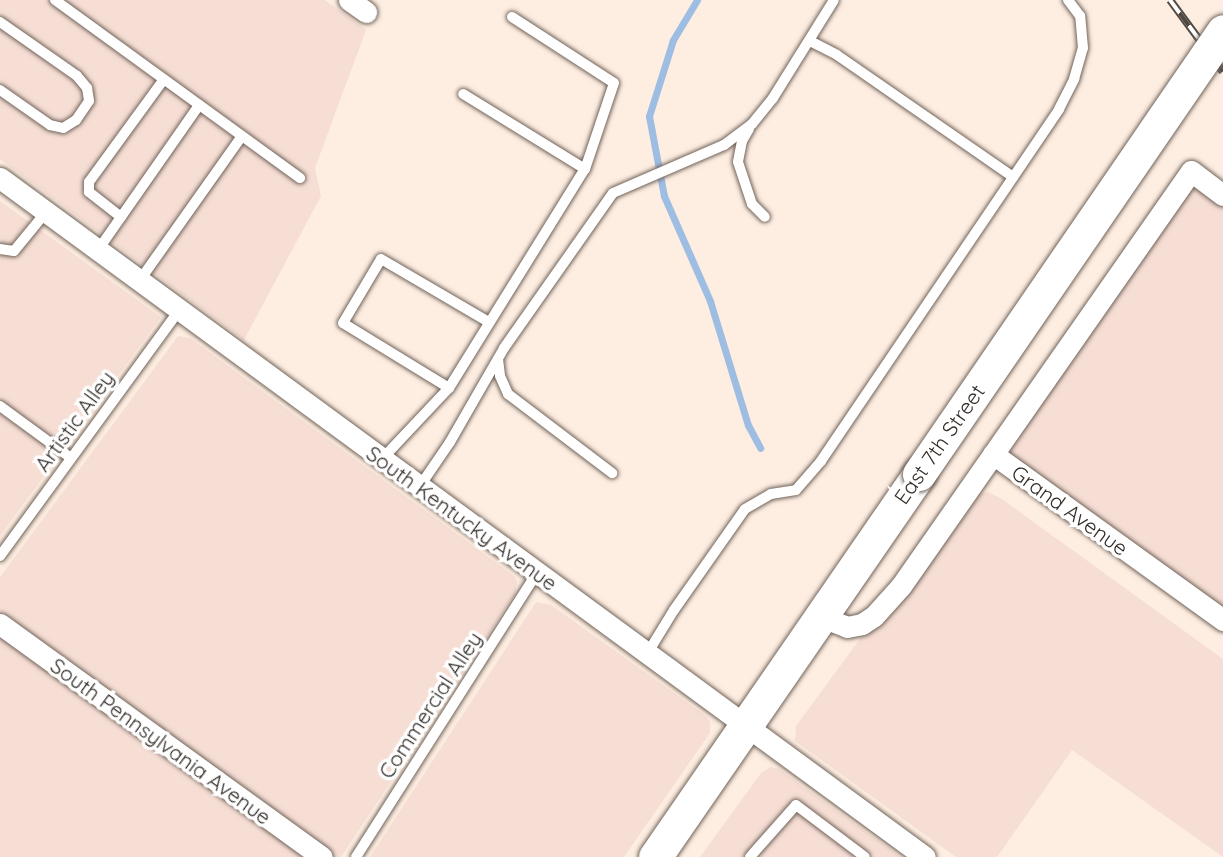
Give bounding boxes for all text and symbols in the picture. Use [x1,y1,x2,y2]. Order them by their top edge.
street label: Artistic Alley [29,366,119,476]
street label: East 7th Street [888,379,990,509]
street label: South Kentucky Avenue [362,440,562,596]
street label: Grand Avenue [1007,459,1133,561]
street label: Commercial Alley [373,627,487,783]
street label: South Pennsylvania Avenue [46,652,276,830]

